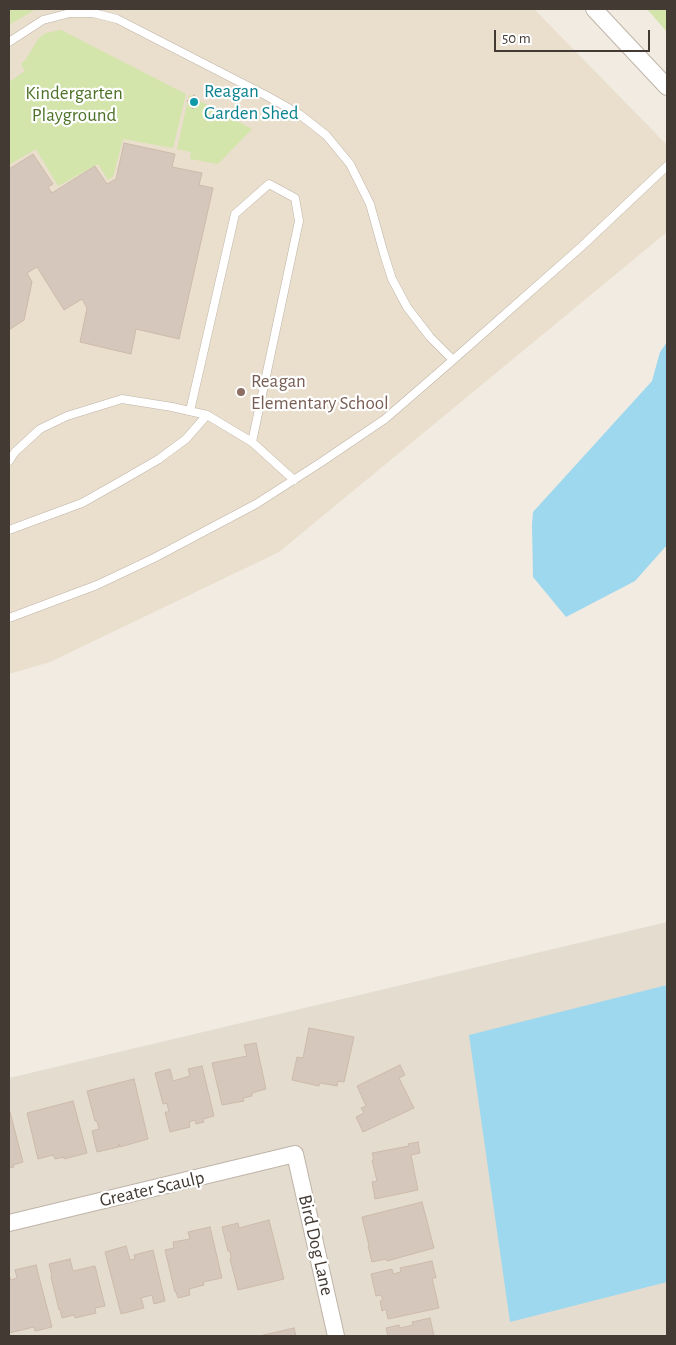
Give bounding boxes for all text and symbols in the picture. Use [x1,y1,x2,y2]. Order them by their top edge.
scale bar [496,20,652,52]
text: 50 m [502,31,531,46]
place label: Reagan Garden Shed [204,80,299,124]
park label: Kindergarten Playground [25,82,123,126]
marker: Reagan Garden Shed [188,96,200,108]
place label: Reagan Elementary School [251,370,389,414]
marker: Reagan Elementary School [235,386,247,398]
street label: Greater Scaulp [97,1166,207,1212]
street label: Bird Dog Lane [293,1192,339,1298]

